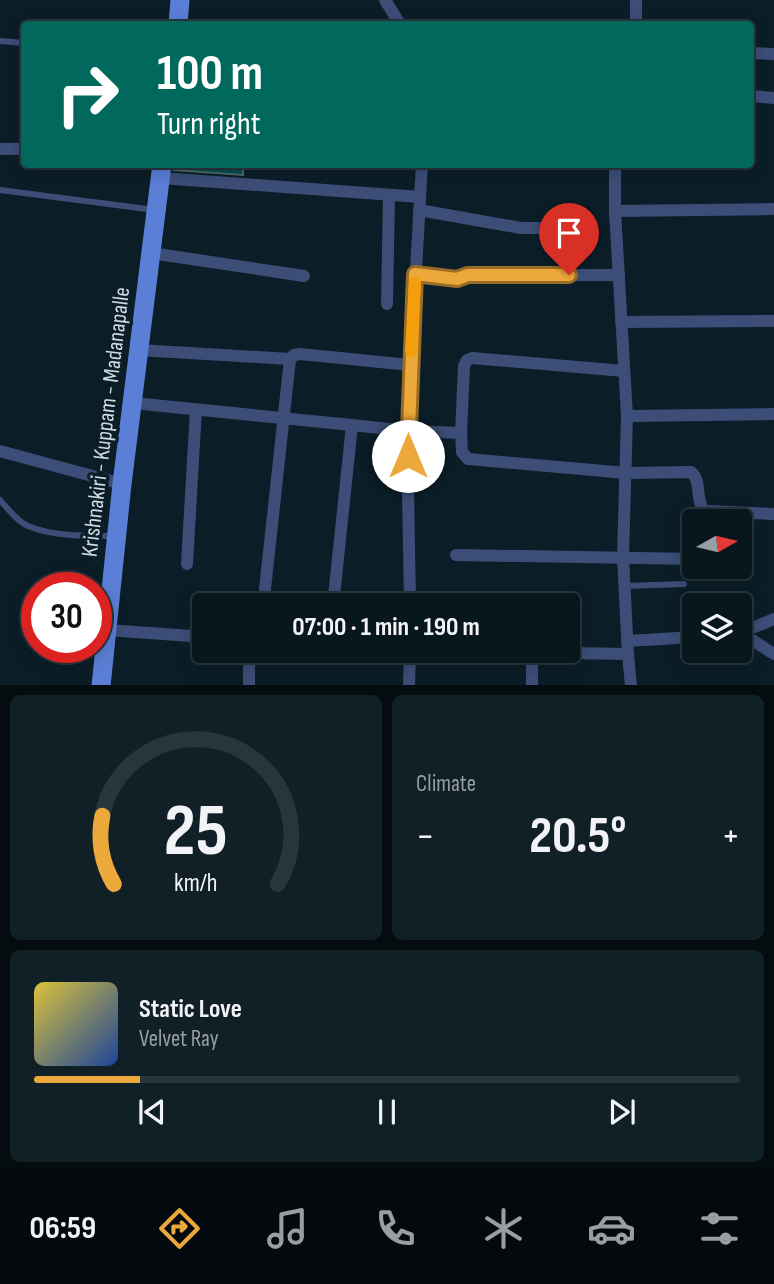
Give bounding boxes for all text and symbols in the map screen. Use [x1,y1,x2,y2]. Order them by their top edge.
text: 100 m [157,45,263,104]
icon: right [42,49,133,140]
text: Turn right [157,105,261,144]
pin [539,203,599,275]
icon: arrive [550,214,588,252]
street label: Krishnakiri - Kuppam - Madanapalle [76,285,136,559]
position arrow [371,419,445,493]
north arrow [682,509,752,579]
map controls [682,509,752,663]
speed limit sign: 30 [21,572,112,663]
button: layers [682,593,752,663]
text: 07:00 · 1 min · 190 m [292,612,480,643]
text: Climate [416,770,476,798]
text: 25 [164,788,228,876]
text: 20.5° [529,805,627,868]
text: − [416,814,435,859]
text: + [721,814,740,859]
text: km/h [174,867,218,898]
text: Static Love [139,994,242,1025]
text: Velvet Ray [139,1025,219,1053]
icon: previous [133,1093,171,1131]
icon: pause [368,1093,406,1131]
icon: next [603,1093,641,1131]
icon: directions [155,1204,204,1253]
icon: music [263,1204,312,1253]
icon: phone [371,1204,420,1253]
icon: climate [479,1204,528,1253]
icon: car [587,1204,636,1253]
icon: filters [695,1204,744,1253]
text: 06:59 [30,1209,96,1248]

